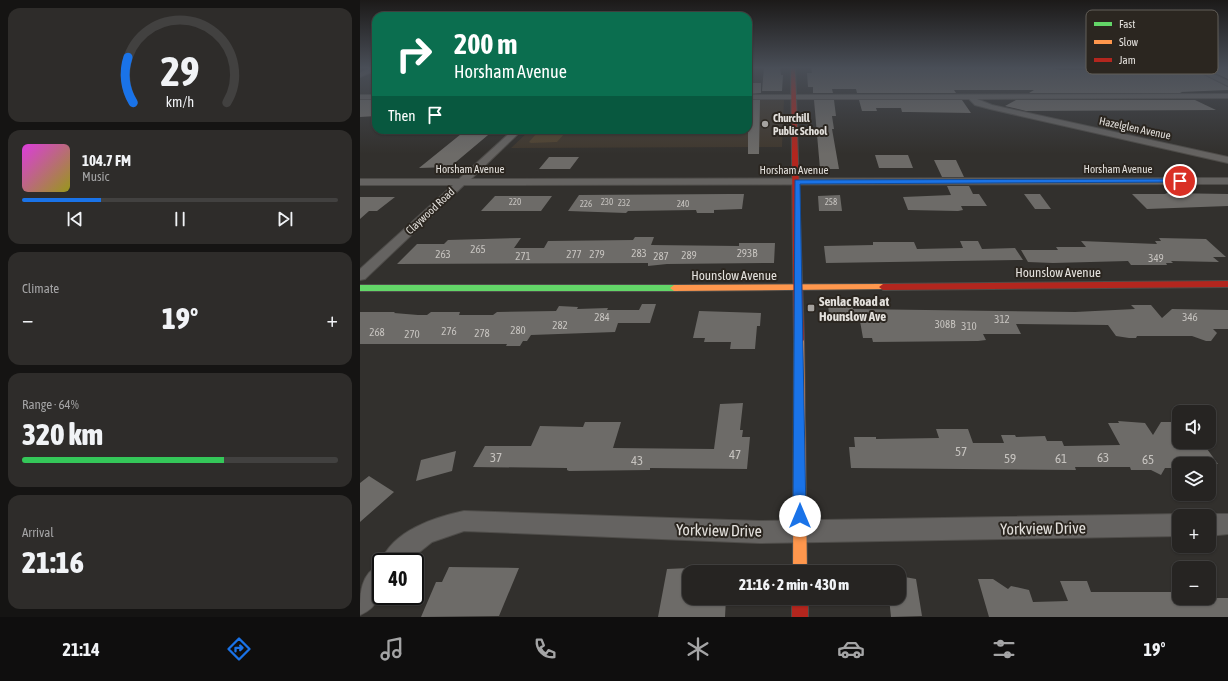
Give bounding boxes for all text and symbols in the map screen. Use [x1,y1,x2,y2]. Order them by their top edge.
legend [1086,10,1218,74]
text: Fast [1119,18,1135,30]
icon: right [388,28,440,80]
text: 200 m [454,28,517,60]
text: Slow [1119,36,1138,48]
text: 29 [160,47,200,95]
text: Jam [1119,54,1136,66]
text: Horsham Avenue [454,61,567,82]
text: km/h [166,93,194,109]
icon: arrive [424,104,446,126]
text: Then [388,107,416,124]
place label: Churchill Public School [773,112,828,137]
street label: Hazelglen Avenue [1098,115,1172,141]
marker: Churchill Public School [760,119,770,129]
text: 104.7 FM [82,152,131,169]
street label: Horsham Avenue [435,163,505,175]
street label: Horsham Avenue [1083,163,1153,175]
street label: Horsham Avenue [759,164,829,176]
pin [1163,164,1197,198]
text: Music [82,169,109,184]
icon: arrive [1169,170,1191,192]
street label: Claywood Road [403,185,457,237]
house number: 220 [509,197,521,207]
house number: 230 [601,197,613,207]
house number: 258 [825,197,837,207]
house number: 232 [618,198,630,208]
house number: 226 [580,199,592,209]
house number: 240 [677,199,689,209]
icon: previous [64,208,86,230]
icon: pause [169,208,191,230]
icon: next [274,208,296,230]
house number: 265 [470,243,486,255]
house number: 283 [631,247,647,259]
house number: 293B [737,247,758,259]
house number: 263 [435,248,451,260]
house number: 277 [566,248,582,260]
house number: 279 [589,248,605,260]
house number: 289 [681,249,697,261]
house number: 271 [515,250,531,262]
house number: 287 [653,250,669,262]
house number: 349 [1148,252,1164,264]
street label: Hounslow Avenue [1015,265,1101,280]
street label: Hounslow Avenue [691,268,777,283]
text: Climate [22,281,59,296]
place label: Senlac Road at Hounslow Ave [819,294,889,324]
text: 19° [162,301,198,335]
marker: Senlac Road at Hounslow Ave [806,303,816,313]
text: − [22,306,33,332]
text: + [327,306,338,332]
house number: 284 [594,311,610,323]
house number: 346 [1182,311,1198,323]
house number: 312 [994,313,1010,325]
house number: 308B [935,318,956,330]
house number: 282 [552,319,568,331]
house number: 310 [961,320,977,332]
house number: 280 [510,324,526,336]
house number: 276 [441,325,457,337]
house number: 268 [369,326,385,338]
house number: 278 [474,327,490,339]
house number: 270 [404,328,420,340]
text: Range · 64% [22,397,79,412]
map controls [1172,405,1216,605]
button: sound [1172,405,1216,449]
text: 320 km [22,417,103,451]
house number: 57 [955,444,967,459]
house number: 47 [729,447,741,462]
house number: 37 [490,450,502,465]
house number: 63 [1097,450,1109,465]
house number: 59 [1004,451,1016,466]
house number: 61 [1055,451,1067,466]
house number: 65 [1142,452,1154,467]
house number: 43 [631,453,643,468]
button: layers [1172,457,1216,501]
position arrow [779,495,821,537]
button: + [1172,509,1216,553]
street label: Yorkview Drive [1000,518,1086,538]
street label: Yorkview Drive [676,520,762,540]
text: Arrival [22,525,54,540]
text: 21:16 [22,545,84,579]
speed limit sign: 40 [372,553,424,605]
button: − [1172,561,1216,605]
text: 21:16 · 2 min · 430 m [739,576,849,593]
icon: directions [225,635,253,663]
icon: music [378,635,406,663]
icon: phone [531,635,559,663]
icon: climate [684,635,712,663]
icon: car [837,635,865,663]
icon: filters [990,635,1018,663]
text: 21:14 [63,639,100,660]
text: 19° [1143,639,1165,660]

